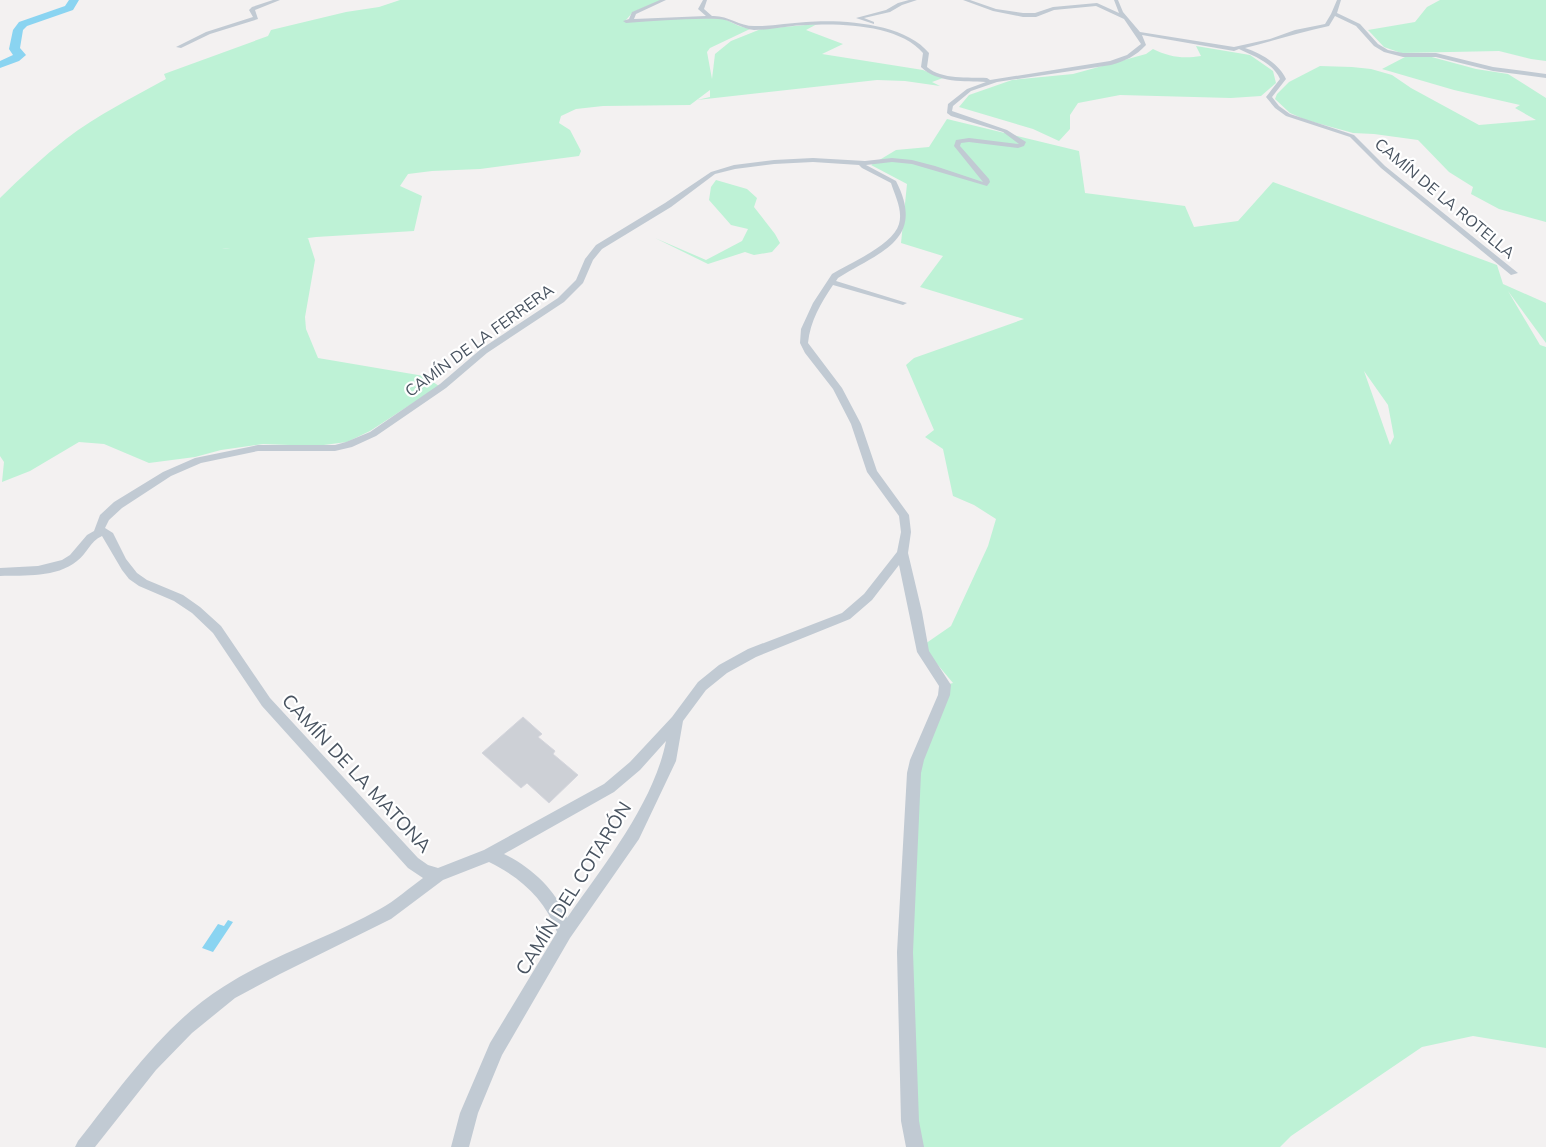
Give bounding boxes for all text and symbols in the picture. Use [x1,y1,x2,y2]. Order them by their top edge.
street label: CAMÍN DE LA ROTELLA [1371,133,1519,263]
street label: CAMÍN DE LA FERRERA [401,279,557,401]
street label: CAMÍN DE LA MATONA [277,689,437,857]
street label: CAMÍN DEL COTARÓN [510,797,636,979]

